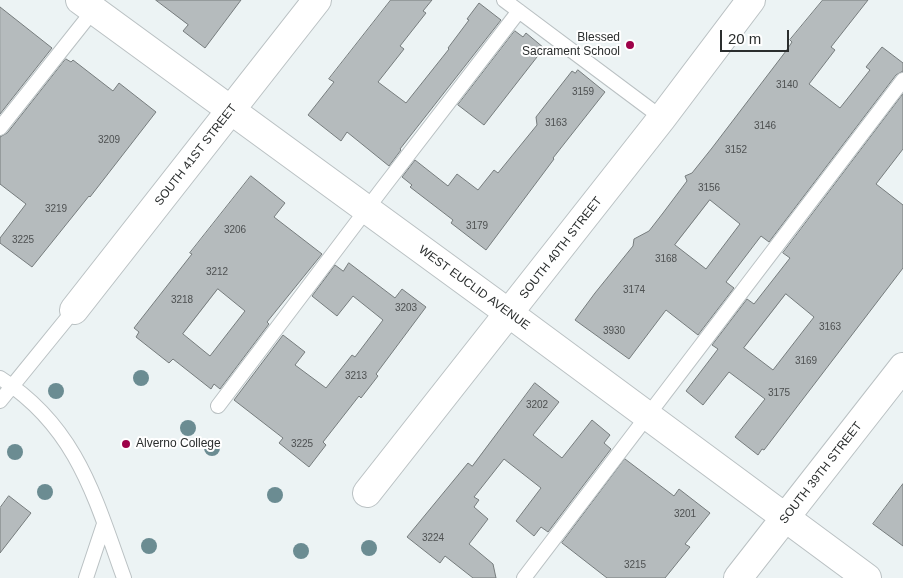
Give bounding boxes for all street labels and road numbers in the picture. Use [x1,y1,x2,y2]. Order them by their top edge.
street label: SOUTH 41ST STREET [152,101,240,209]
street label: SOUTH 40TH STREET [517,194,605,302]
street label: WEST EUCLID AVENUE [416,243,532,333]
street label: SOUTH 39TH STREET [777,419,865,527]

